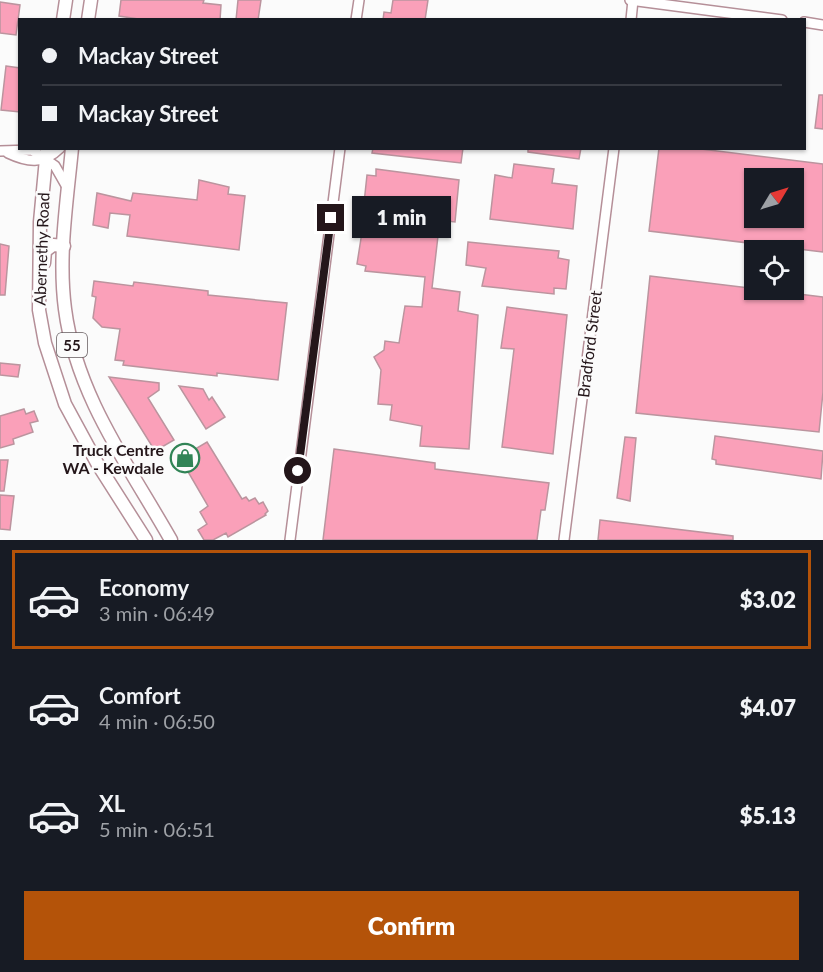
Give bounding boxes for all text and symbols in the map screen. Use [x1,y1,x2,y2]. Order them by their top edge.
text: Mackay Street [78,42,219,69]
text: Mackay Street [78,100,219,127]
north arrow [744,168,804,228]
map controls [744,168,804,300]
street label: Abernethy Road [30,192,52,306]
callout: 1 min [352,197,451,239]
route end [317,204,344,231]
text: 1 min [377,205,426,229]
button: locate [744,240,804,300]
street label: Bradford Street [573,289,605,399]
road number: 55 [57,333,87,357]
place label: Truck Centre WA - Kewdale [62,440,164,477]
shop icon: Truck Centre WA - Kewdale [169,442,201,474]
route start [284,457,311,484]
icon: car [27,573,81,627]
text: Economy [99,574,189,601]
text: $3.02 [740,586,796,613]
text: 3 min · 06:49 [99,601,215,625]
icon: car [27,681,81,735]
text: Comfort [99,682,181,709]
text: $4.07 [740,694,796,721]
text: 4 min · 06:50 [99,709,215,733]
icon: car [27,789,81,843]
text: XL [99,790,125,817]
text: $5.13 [740,802,796,829]
text: 5 min · 06:51 [99,817,215,841]
button: Confirm [24,891,799,960]

